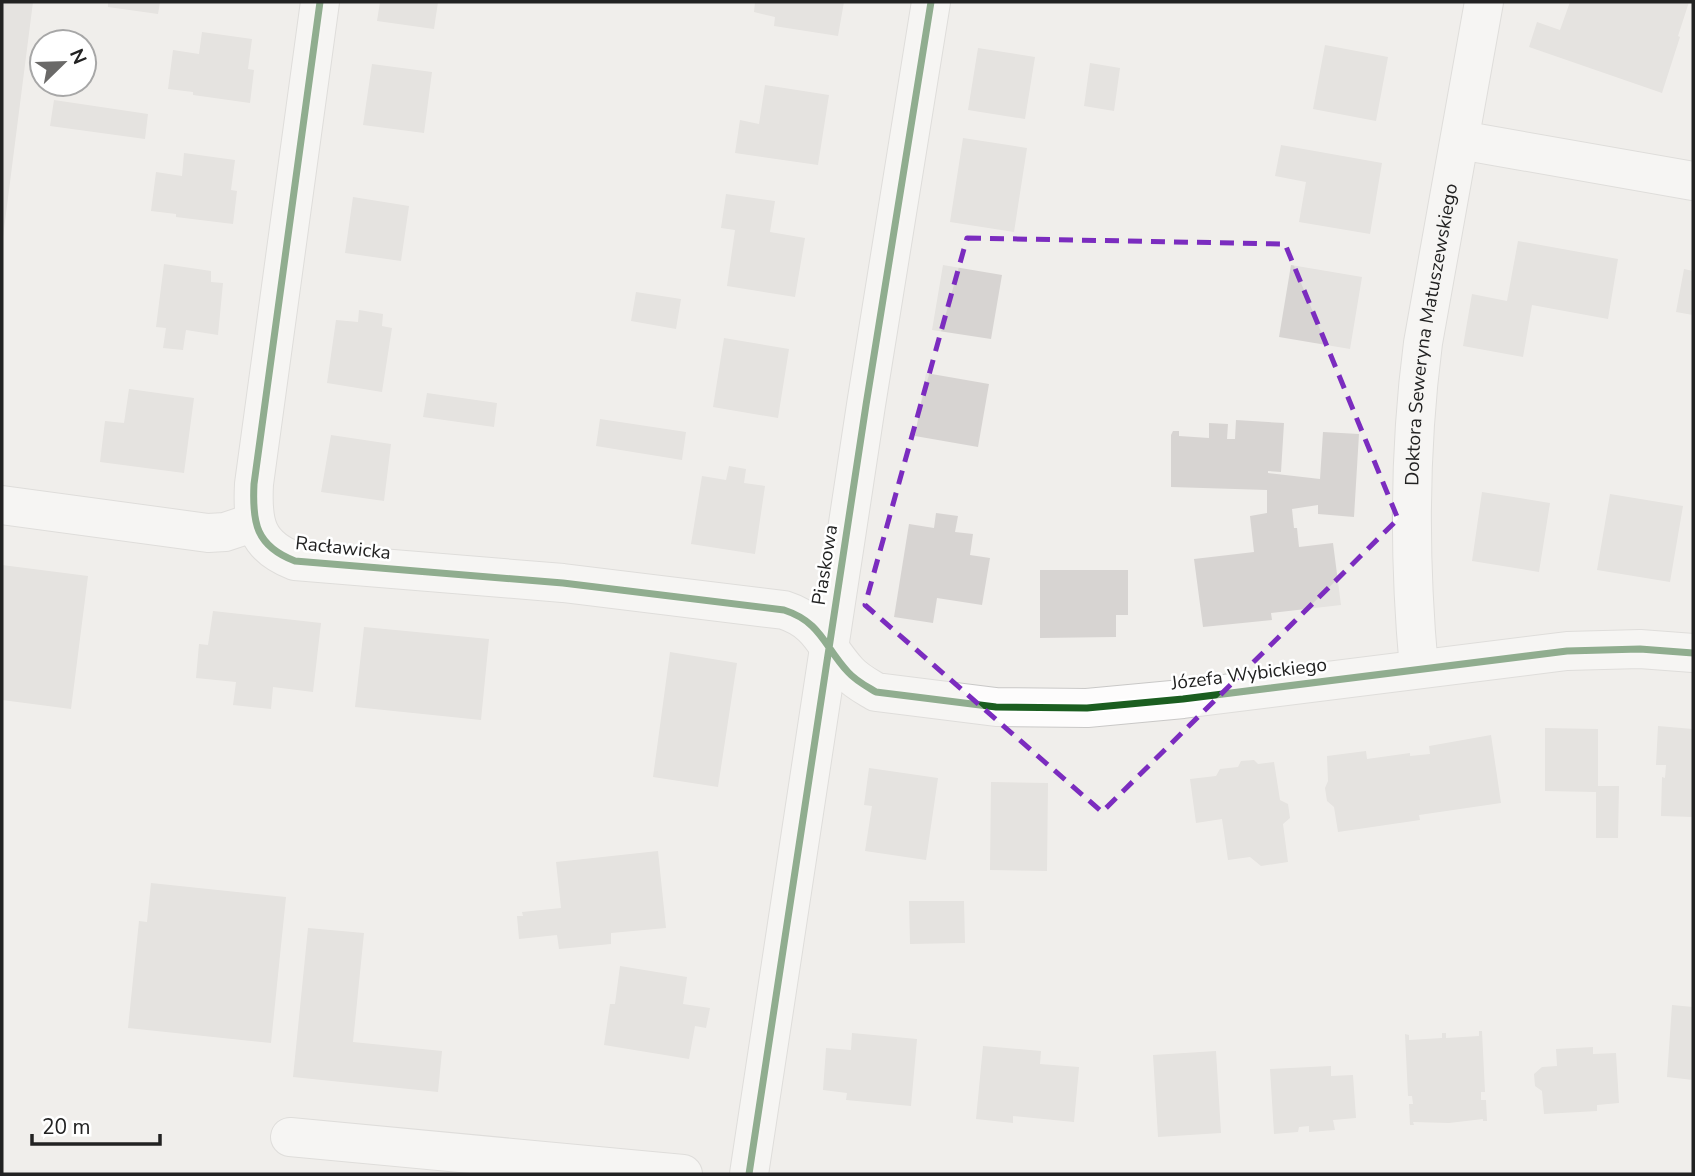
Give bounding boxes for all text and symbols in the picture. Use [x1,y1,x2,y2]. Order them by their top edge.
north arrow [28,28,98,98]
text: N [63,45,92,68]
street label: Doktora Seweryna Matuszewskiego [1399,181,1464,486]
street label: Piaskowa [806,523,844,607]
street label: Racławicka [294,530,392,566]
street label: Józefa Wybickiego [1169,652,1328,697]
scale bar [32,1102,159,1146]
text: 20 m [42,1113,91,1141]

